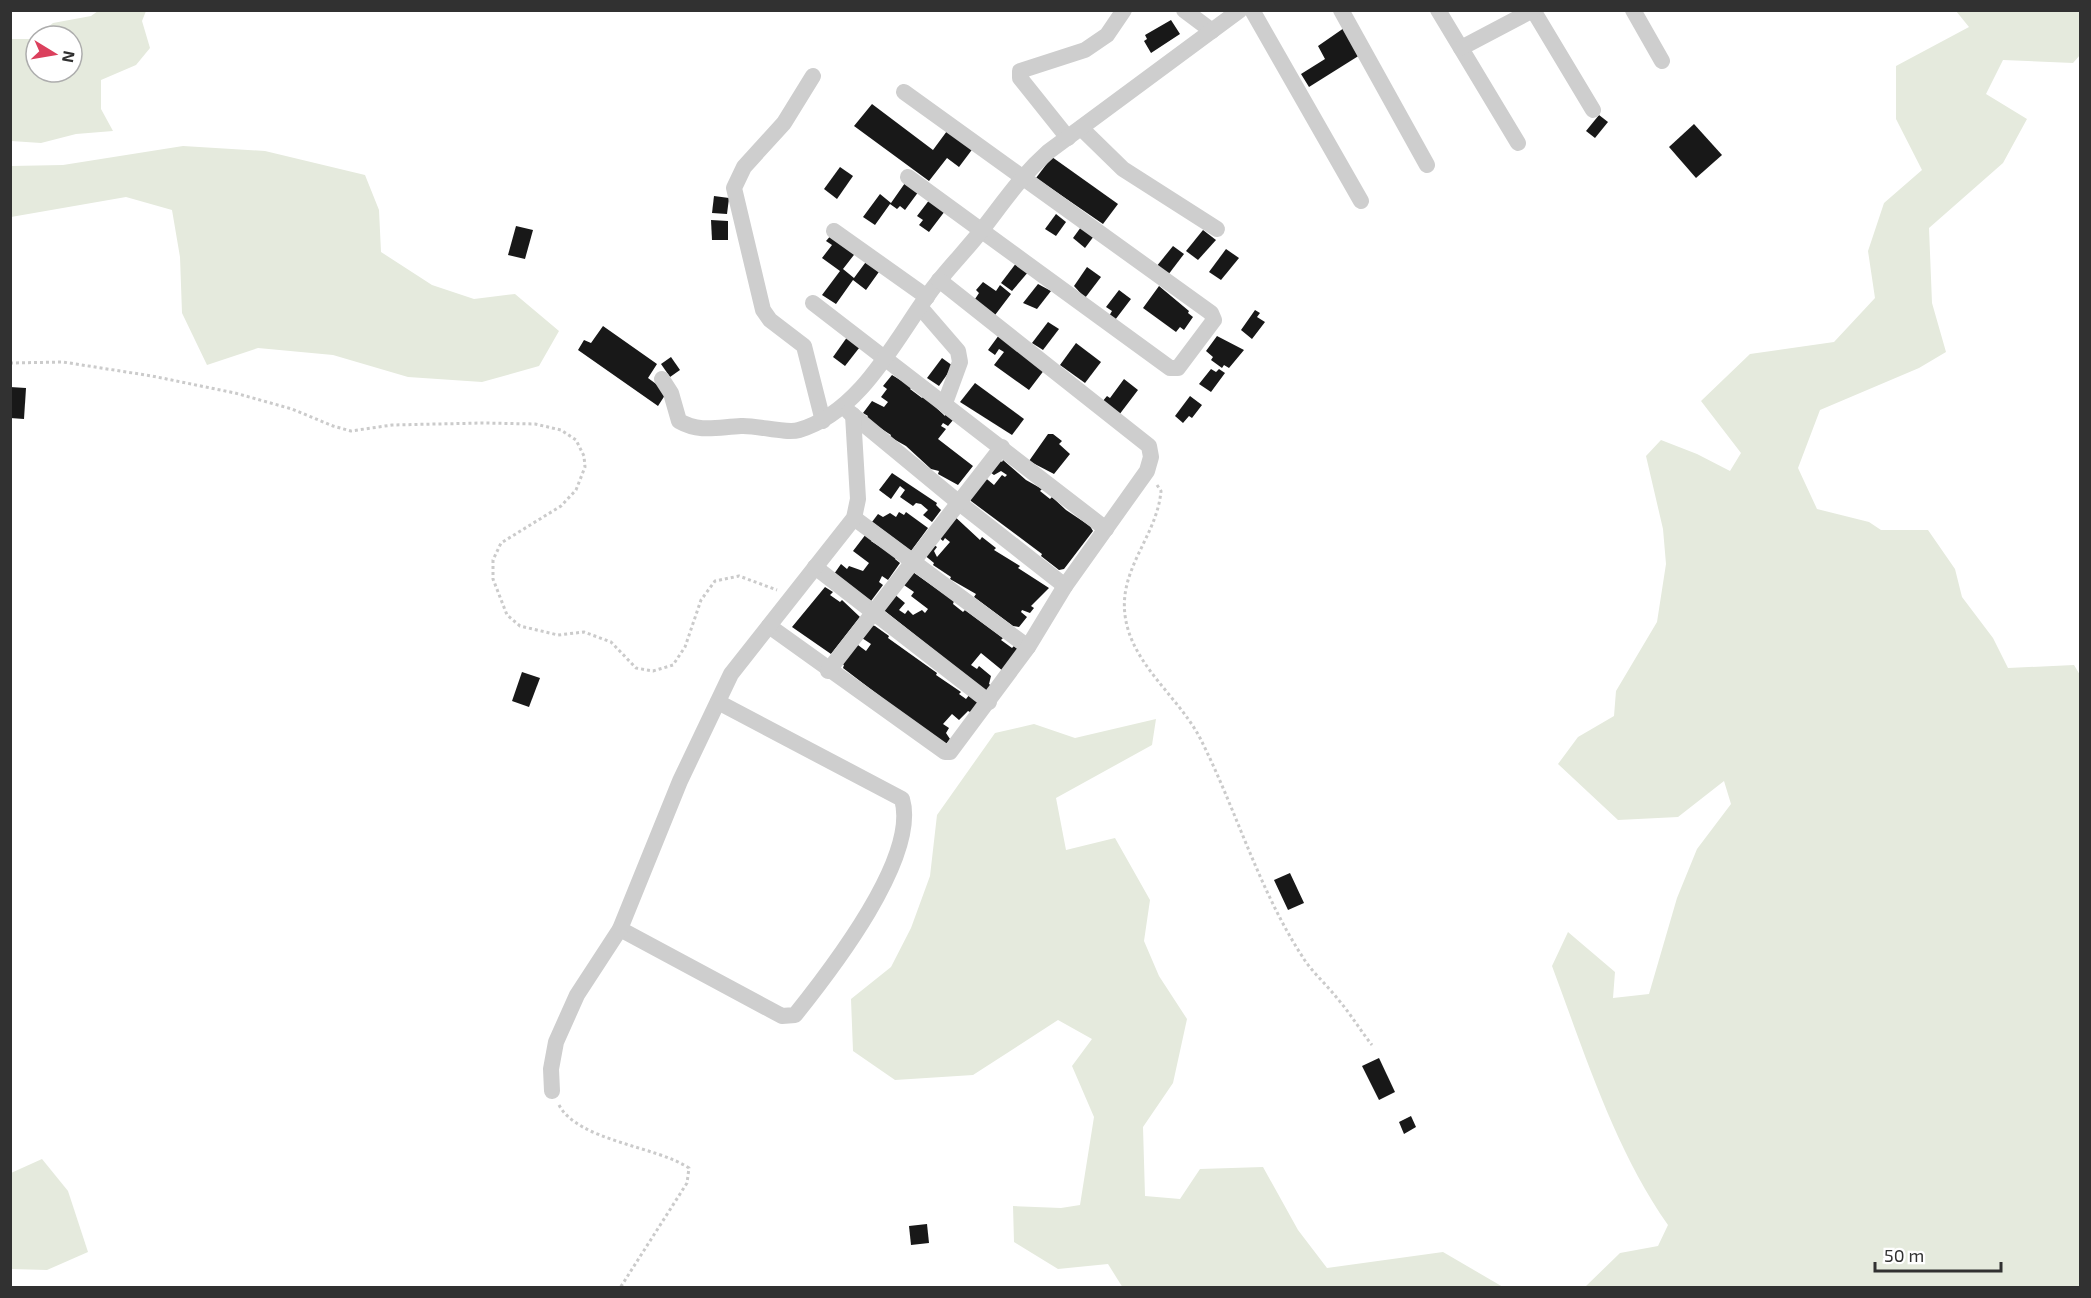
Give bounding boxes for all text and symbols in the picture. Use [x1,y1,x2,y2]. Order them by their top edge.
north arrow [24,24,84,84]
text: N [59,49,80,64]
scale bar [1875,1235,2001,1273]
text: 50 m [1884,1244,1924,1266]

